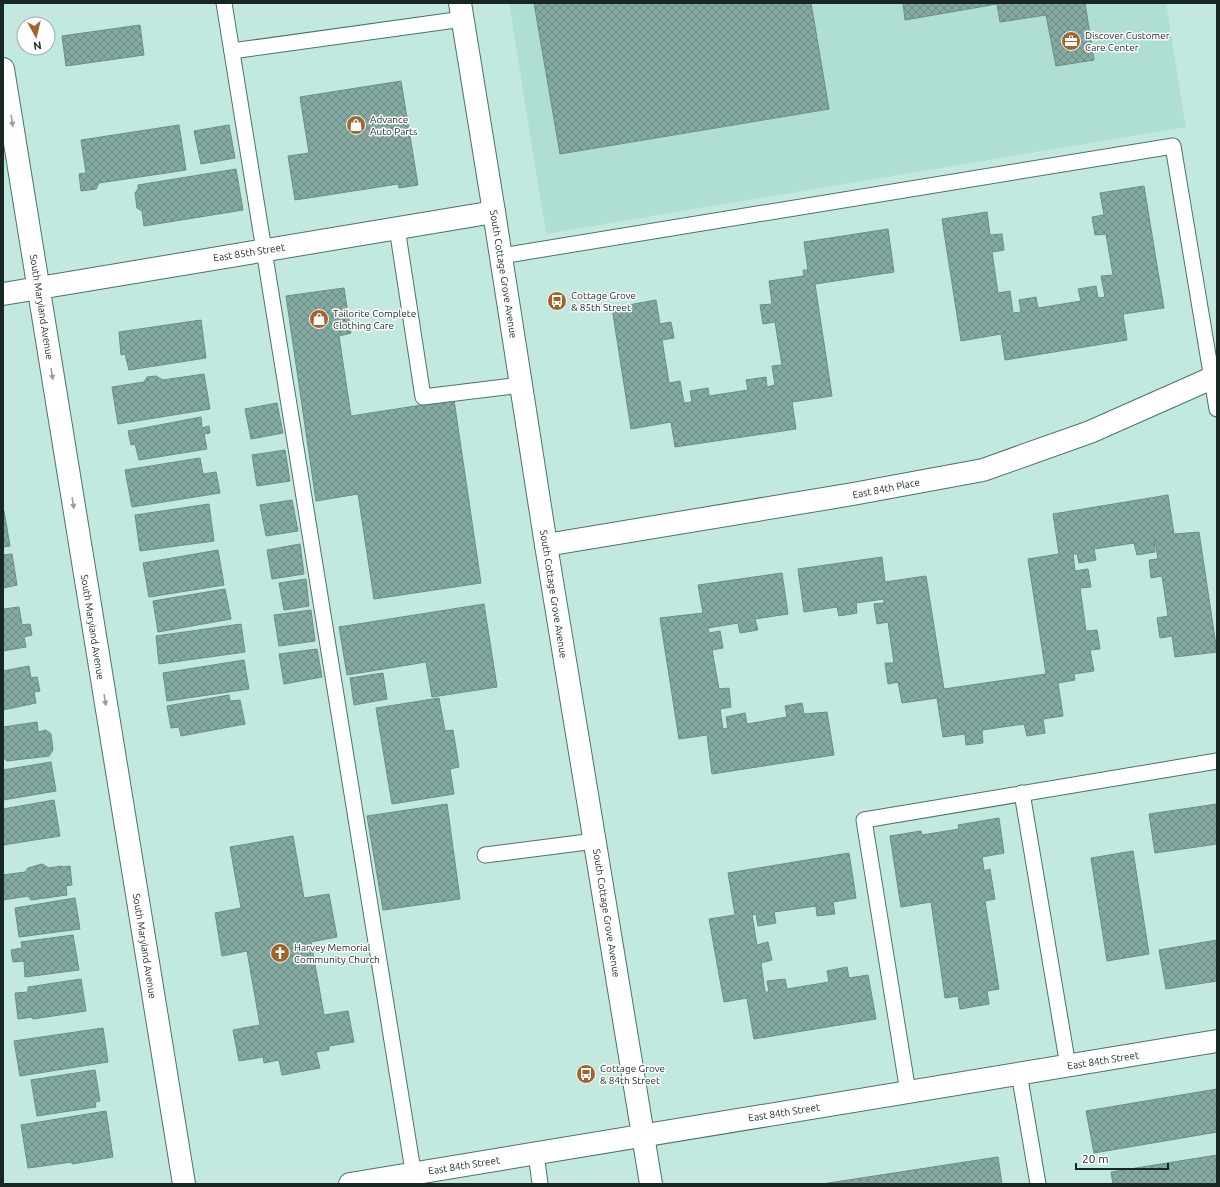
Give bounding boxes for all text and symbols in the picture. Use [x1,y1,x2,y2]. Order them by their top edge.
north arrow [16,16,56,56]
office icon: Discover Customer Care Center [1060,30,1082,52]
place label: Discover Customer Care Center [1085,30,1170,53]
text: N [32,39,42,52]
shop icon: Advance Auto Parts [345,114,367,136]
place label: Advance Auto Parts [370,114,417,137]
one-way arrow [9,115,15,128]
street label: South Cottage Grove Avenue [488,209,519,339]
street label: East 85th Street [212,241,286,264]
street label: South Maryland Avenue [28,254,55,361]
bus stop icon: Cottage Grove & 85th Street [546,290,568,312]
place label: Cottage Grove & 85th Street [571,290,636,313]
shop icon: Tailorite Complete Clothing Care [308,308,330,330]
place label: Tailorite Complete Clothing Care [333,308,416,331]
one-way arrow [49,368,55,380]
street label: East 84th Place [851,477,921,500]
one-way arrow [70,496,76,509]
street label: South Cottage Grove Avenue [538,529,569,659]
street label: South Maryland Avenue [79,574,106,681]
one-way arrow [102,694,108,706]
street label: South Cottage Grove Avenue [591,848,622,978]
street label: South Maryland Avenue [131,893,158,1000]
church icon: Harvey Memorial Community Church [269,942,291,964]
place label: Harvey Memorial Community Church [294,942,380,965]
street label: East 84th Street [1066,1049,1140,1072]
bus stop icon: Cottage Grove & 84th Street [575,1063,597,1085]
place label: Cottage Grove & 84th Street [600,1063,665,1086]
street label: East 84th Street [747,1101,821,1124]
scale bar [1076,1145,1168,1171]
text: 20 m [1082,1152,1109,1165]
street label: East 84th Street [427,1154,501,1177]

